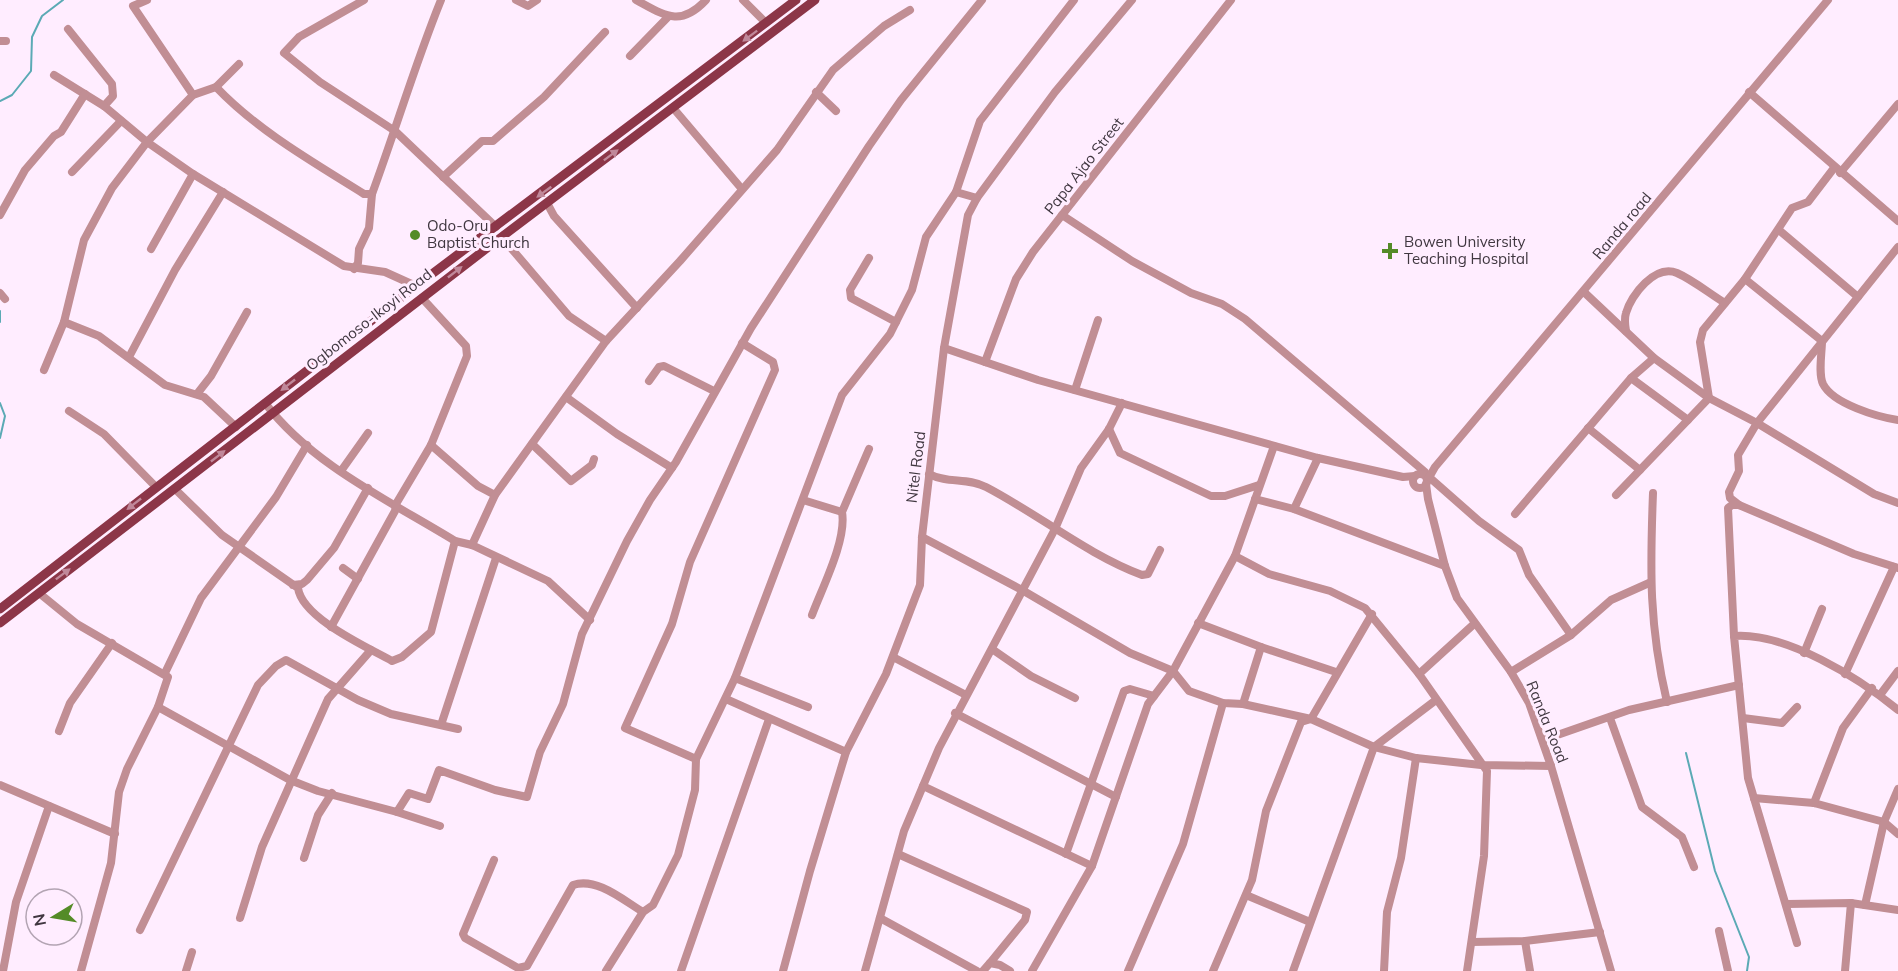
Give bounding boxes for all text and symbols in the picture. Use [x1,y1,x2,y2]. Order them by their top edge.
one-way arrow [742,29,757,41]
street label: Papa Ajao Street [1040,113,1127,218]
one-way arrow [603,149,619,161]
one-way arrow [537,186,553,198]
street label: Randa road [1588,188,1655,263]
place label: Odo-Oru Baptist Church [427,216,530,252]
marker: Odo-Oru Baptist Church [408,228,422,242]
place label: Bowen University Teaching Hospital [1404,232,1529,268]
marker: Bowen University Teaching Hospital [1381,242,1399,260]
street label: Ogbomoso-Ikoyi Road [302,265,435,375]
one-way arrow [448,267,463,279]
one-way arrow [280,379,296,392]
street label: Nitel Road [902,430,929,504]
one-way arrow [210,450,226,463]
one-way arrow [126,498,141,510]
one-way arrow [55,568,71,581]
street label: Randa Road [1522,678,1573,766]
north arrow [24,887,84,947]
text: N [28,912,50,928]

